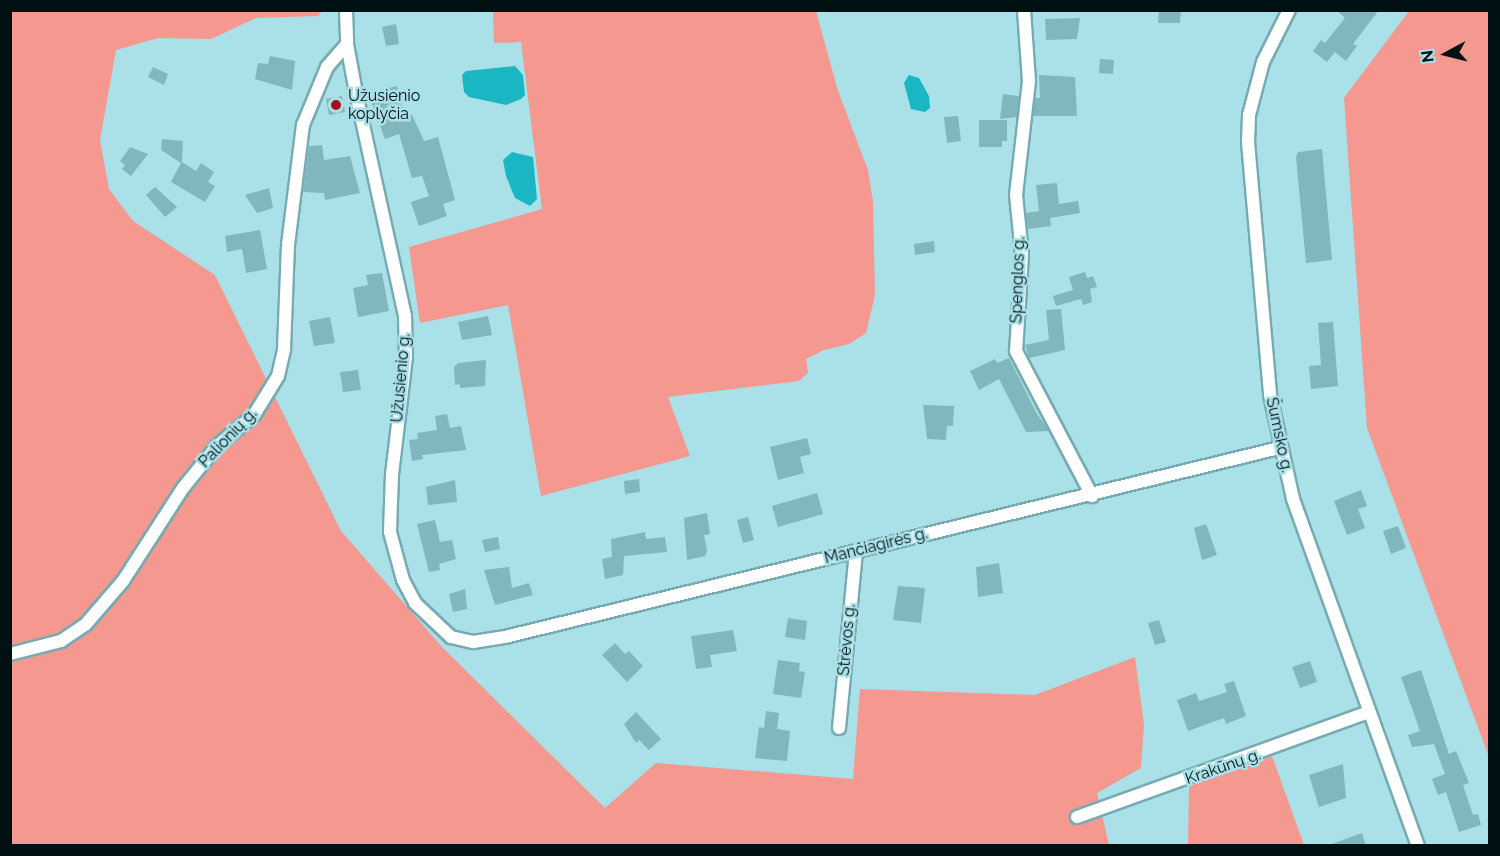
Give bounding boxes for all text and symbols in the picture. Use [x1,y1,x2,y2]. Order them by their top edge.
north arrow [1416,24,1476,84]
text: N [1417,49,1438,63]
place label: Užusienio koplyčia [348,86,420,124]
marker: Užusienio koplyčia [329,98,343,112]
street label: Spenglos g. [1007,236,1029,324]
street label: Užusienio g. [388,333,414,423]
street label: Šumsko g. [1262,396,1296,474]
street label: Palionių g. [195,404,261,472]
street label: Mančiagirės g. [822,524,930,568]
street label: Strėvos g. [834,603,860,677]
street label: Krakūnų g. [1183,745,1263,789]

